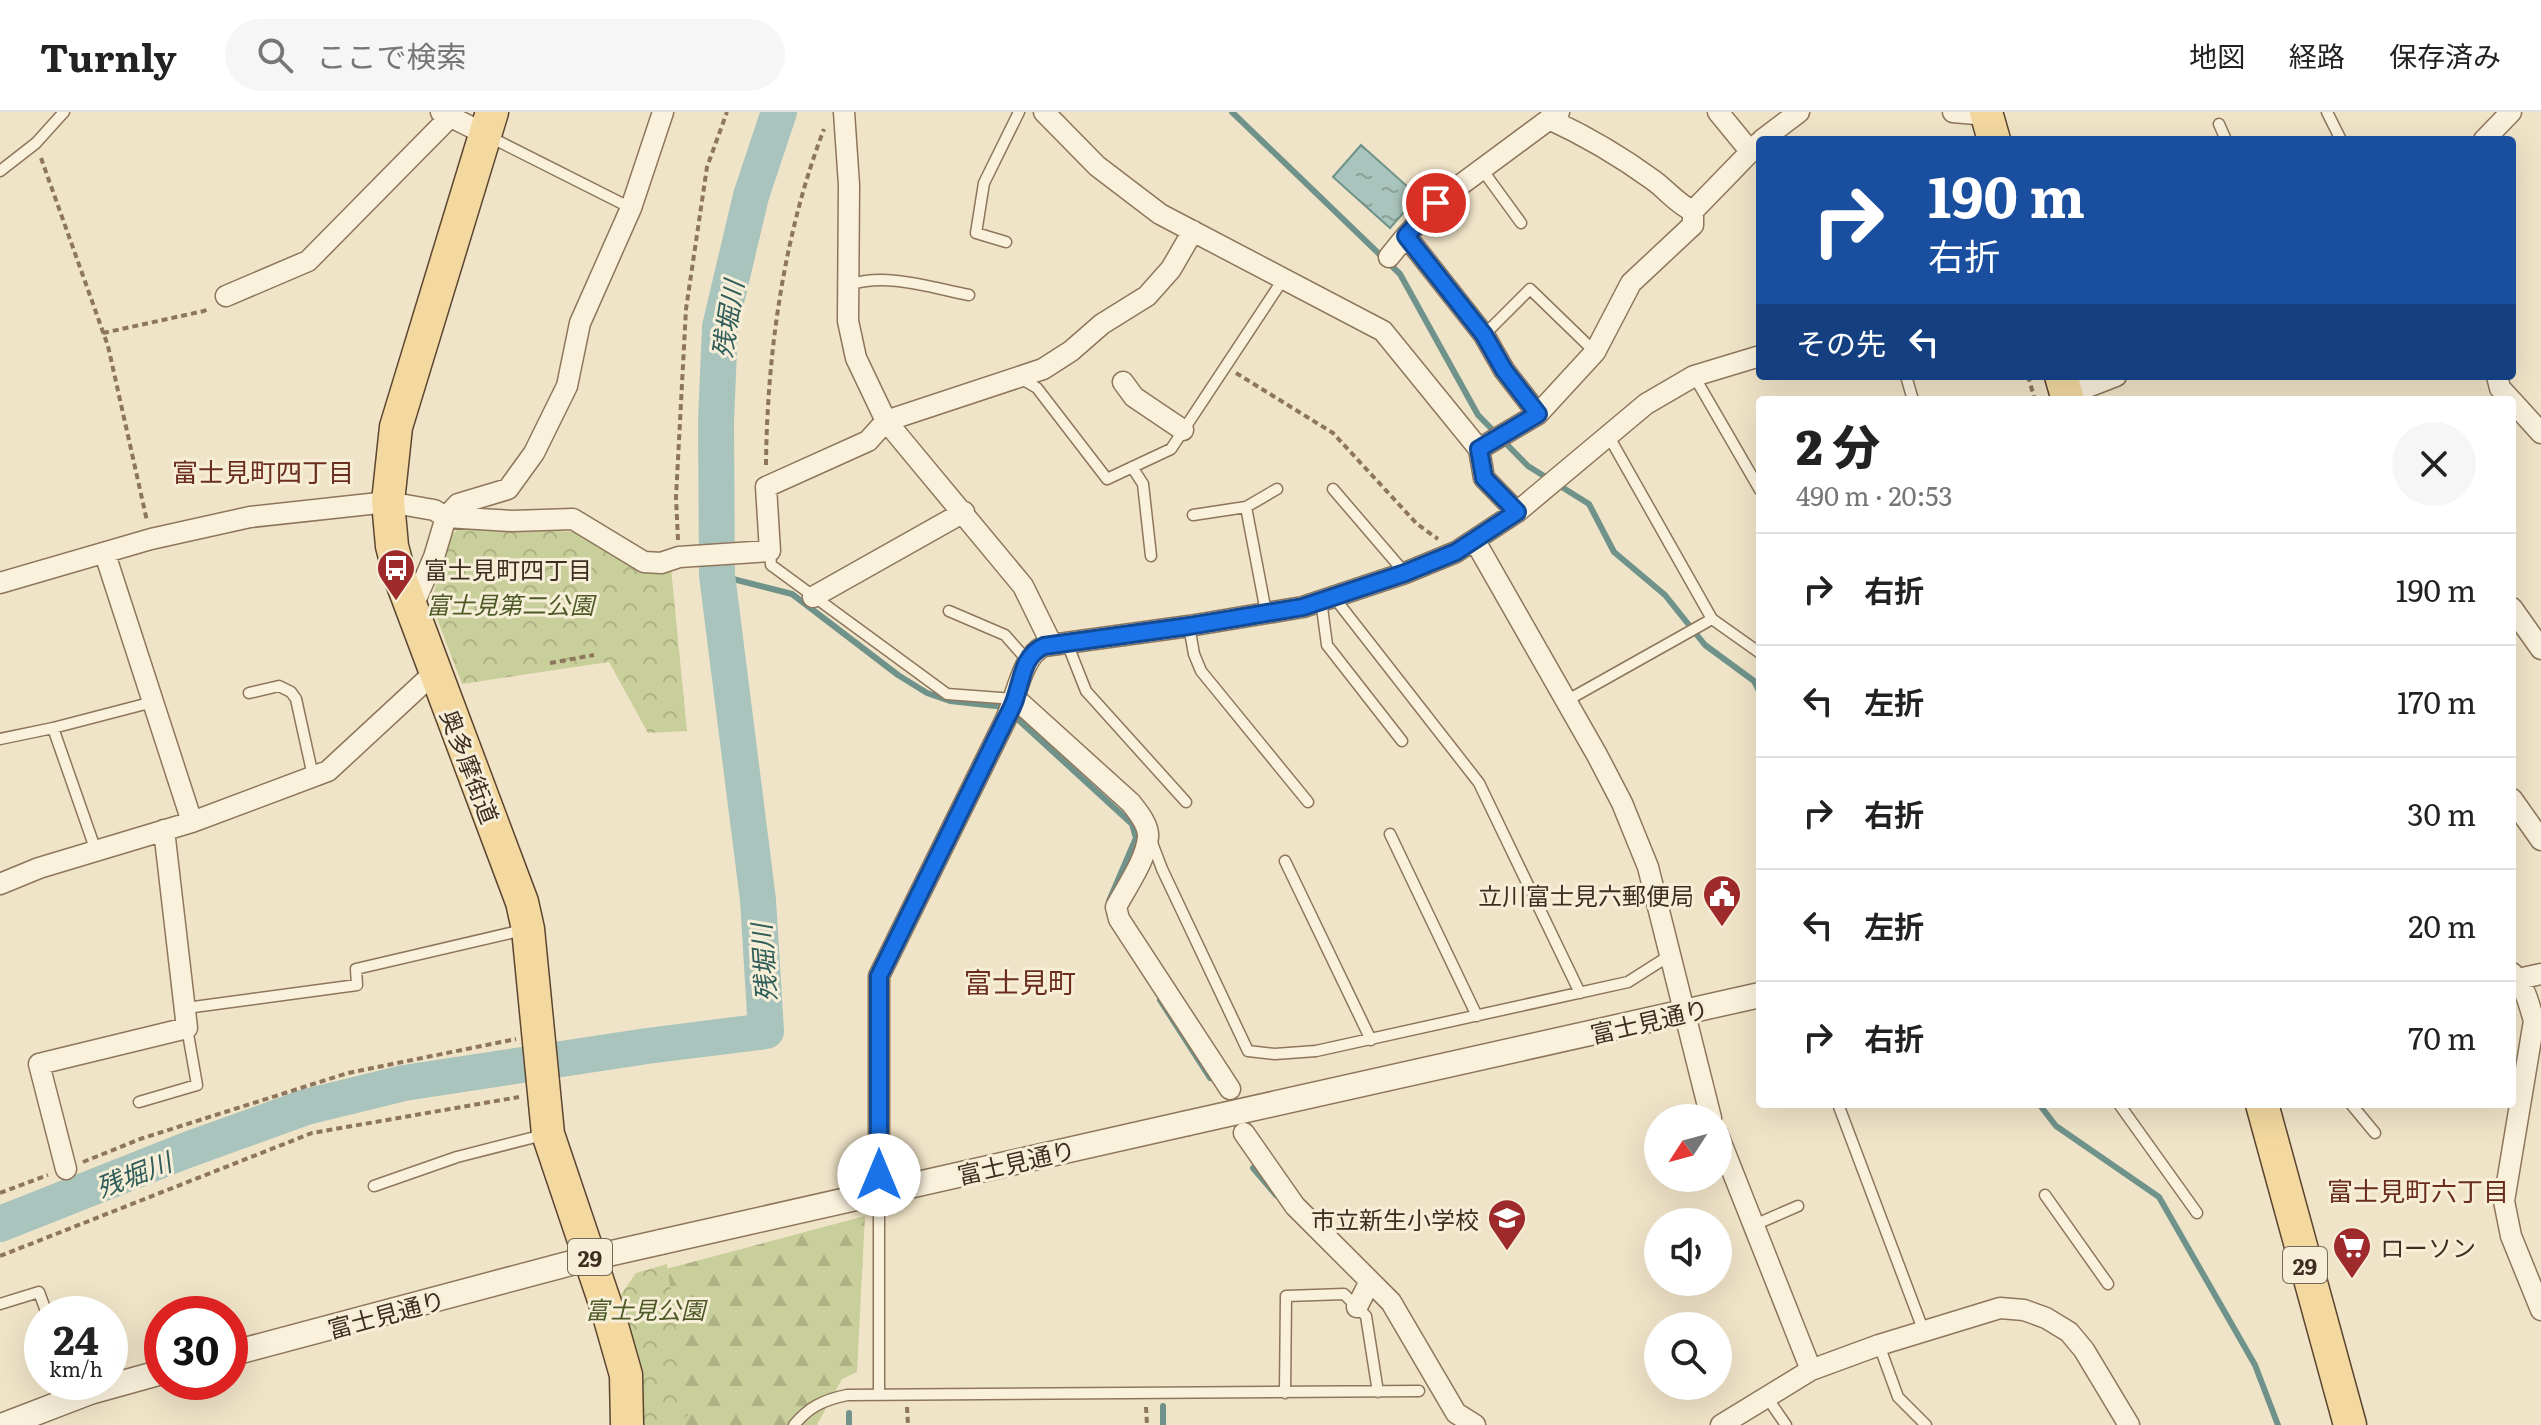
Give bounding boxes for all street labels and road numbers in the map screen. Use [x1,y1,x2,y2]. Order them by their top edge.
street label: 奥多摩街道 [433,704,509,828]
street label: 富士見通り [1587,989,1711,1051]
street label: 富士見通り [954,1130,1078,1192]
road number: 29 [568,1239,612,1275]
road number: 29 [2283,1247,2327,1283]
street label: 富士見通り [324,1281,448,1345]

